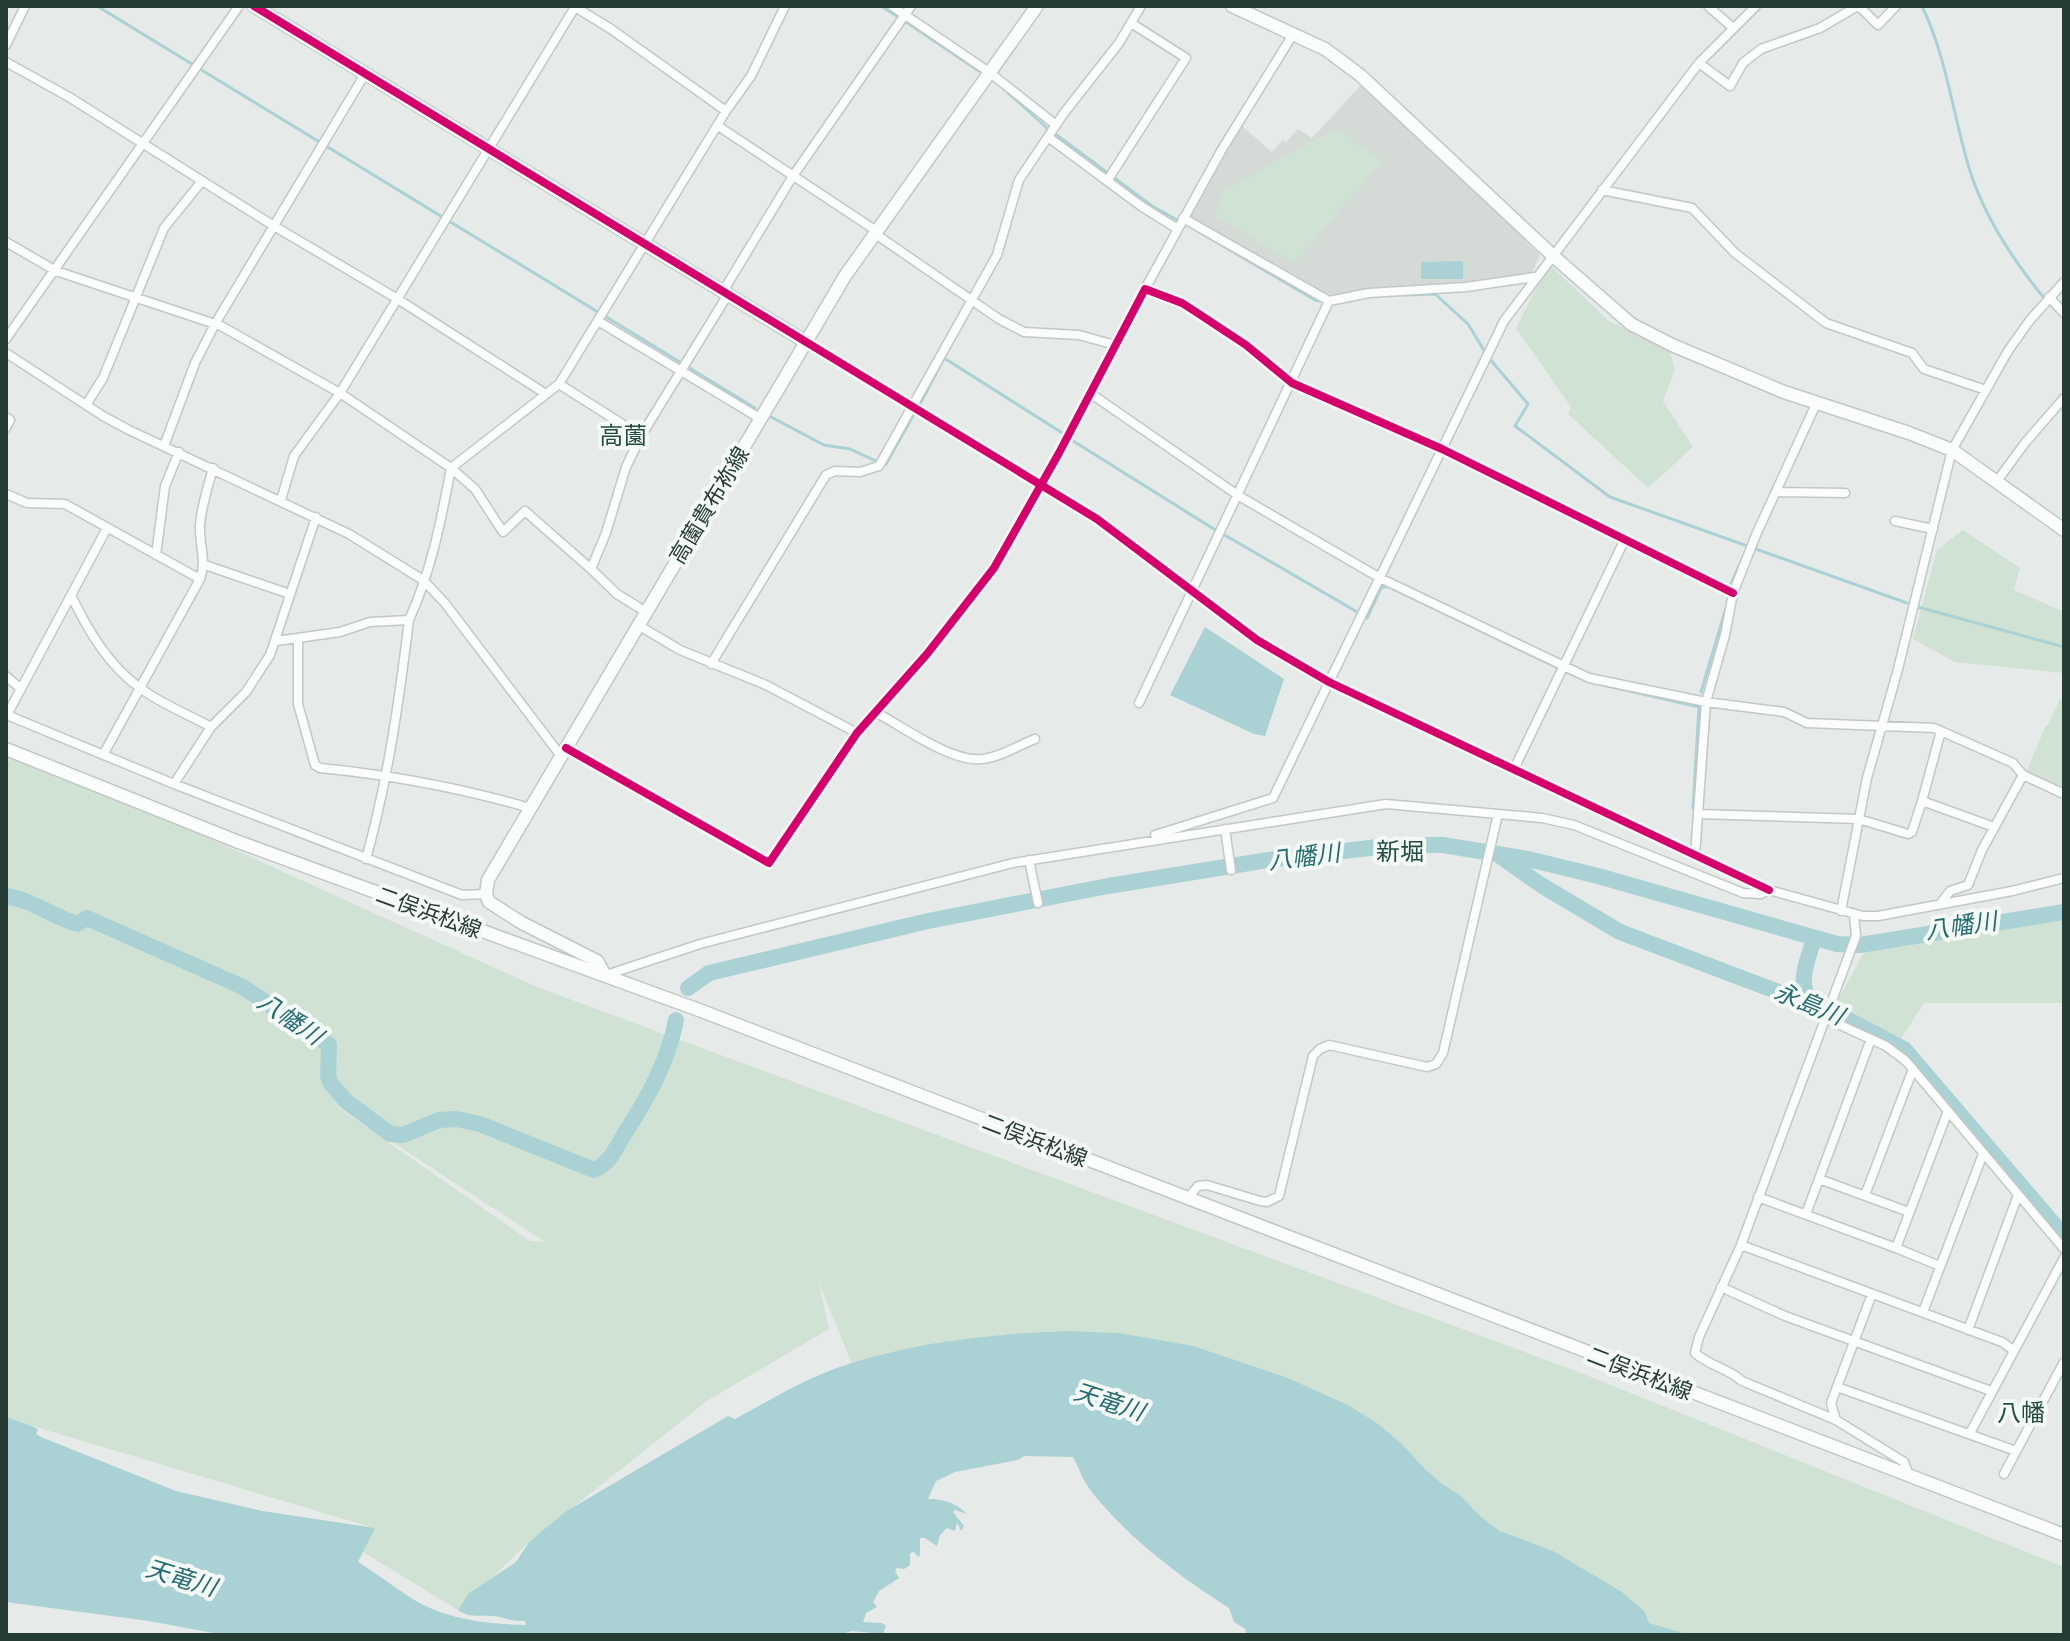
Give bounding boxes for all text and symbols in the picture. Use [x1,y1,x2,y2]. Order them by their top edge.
district label: 高薗 [599,418,647,451]
street label: 高薗貴布祢線 [661,440,755,569]
water label: 八幡川 [1266,834,1345,876]
district label: 新堀 [1376,834,1424,867]
street label: 二俣浜松線 [373,878,486,944]
water label: 八幡川 [1923,903,2002,946]
water label: 永島川 [1770,974,1852,1033]
water label: 八幡川 [252,984,332,1053]
street label: 二俣浜松線 [979,1105,1092,1173]
street label: 二俣浜松線 [1584,1338,1697,1406]
water label: 天竜川 [1070,1374,1152,1428]
district label: 八幡 [1997,1395,2045,1428]
water label: 天竜川 [142,1550,224,1604]

